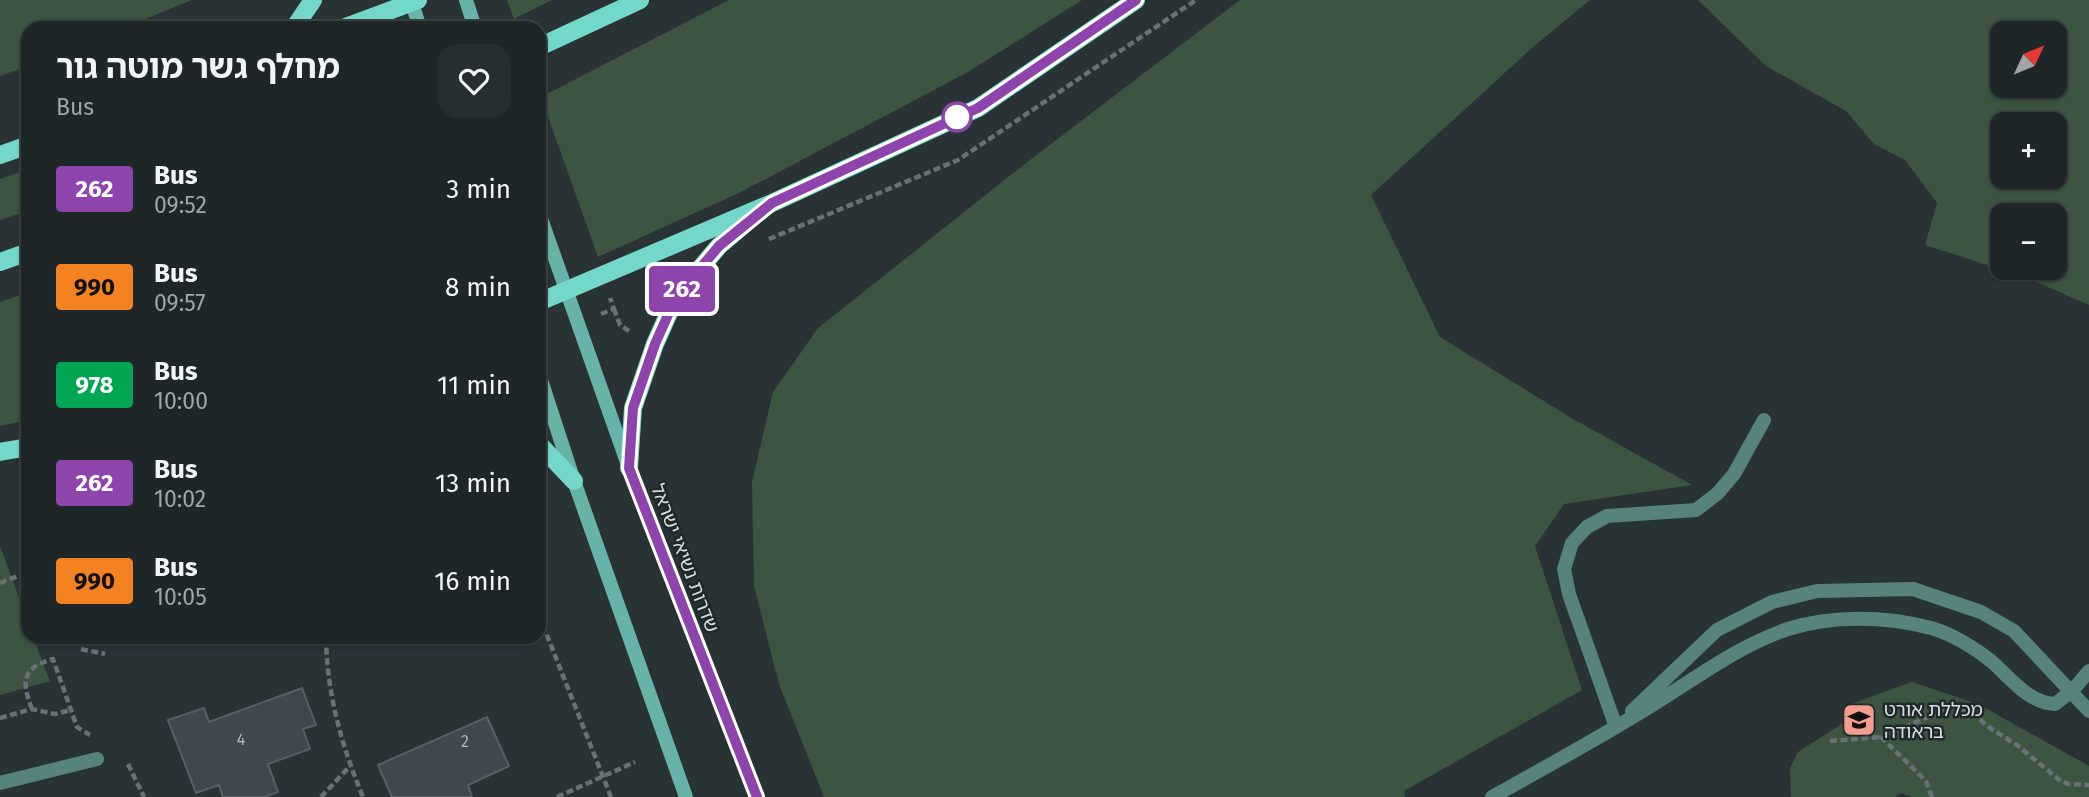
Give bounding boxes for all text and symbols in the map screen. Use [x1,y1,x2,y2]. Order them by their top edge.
north arrow [1990,21,2067,98]
map controls [1990,21,2067,280]
button: heart [437,44,511,118]
text: מחלף גשר מוטה גור [56,47,340,87]
text: Bus [56,93,94,121]
unlabelled marker [942,102,972,132]
button: + [1990,112,2067,189]
text: Bus [154,160,197,191]
text: 3 min [446,174,511,205]
text: 262 [75,175,114,203]
text: 09:52 [154,191,207,219]
button: − [1990,203,2067,280]
text: Bus [154,258,197,289]
line badge: 262 [642,266,722,312]
text: 8 min [445,272,511,303]
text: 990 [74,273,115,301]
text: 262 [663,275,701,303]
text: 09:57 [154,289,205,317]
text: Bus [154,356,197,387]
text: 11 min [437,370,511,401]
text: 978 [76,371,113,399]
text: 10:00 [154,387,208,415]
text: Bus [154,454,197,485]
text: 13 min [435,468,511,499]
text: 262 [75,469,114,497]
street label: שדרות נשיאי ישראל [646,480,724,636]
text: 10:02 [154,485,206,513]
text: Bus [154,552,197,583]
text: 16 min [434,566,511,597]
text: 990 [74,567,115,595]
text: 10:05 [154,583,207,611]
place label: מכללת אורט בראודה [1884,698,1983,743]
school or university icon: מכללת אורט בראודה [1840,701,1878,739]
house number: 4 [237,730,246,749]
house number: 2 [461,732,469,751]

